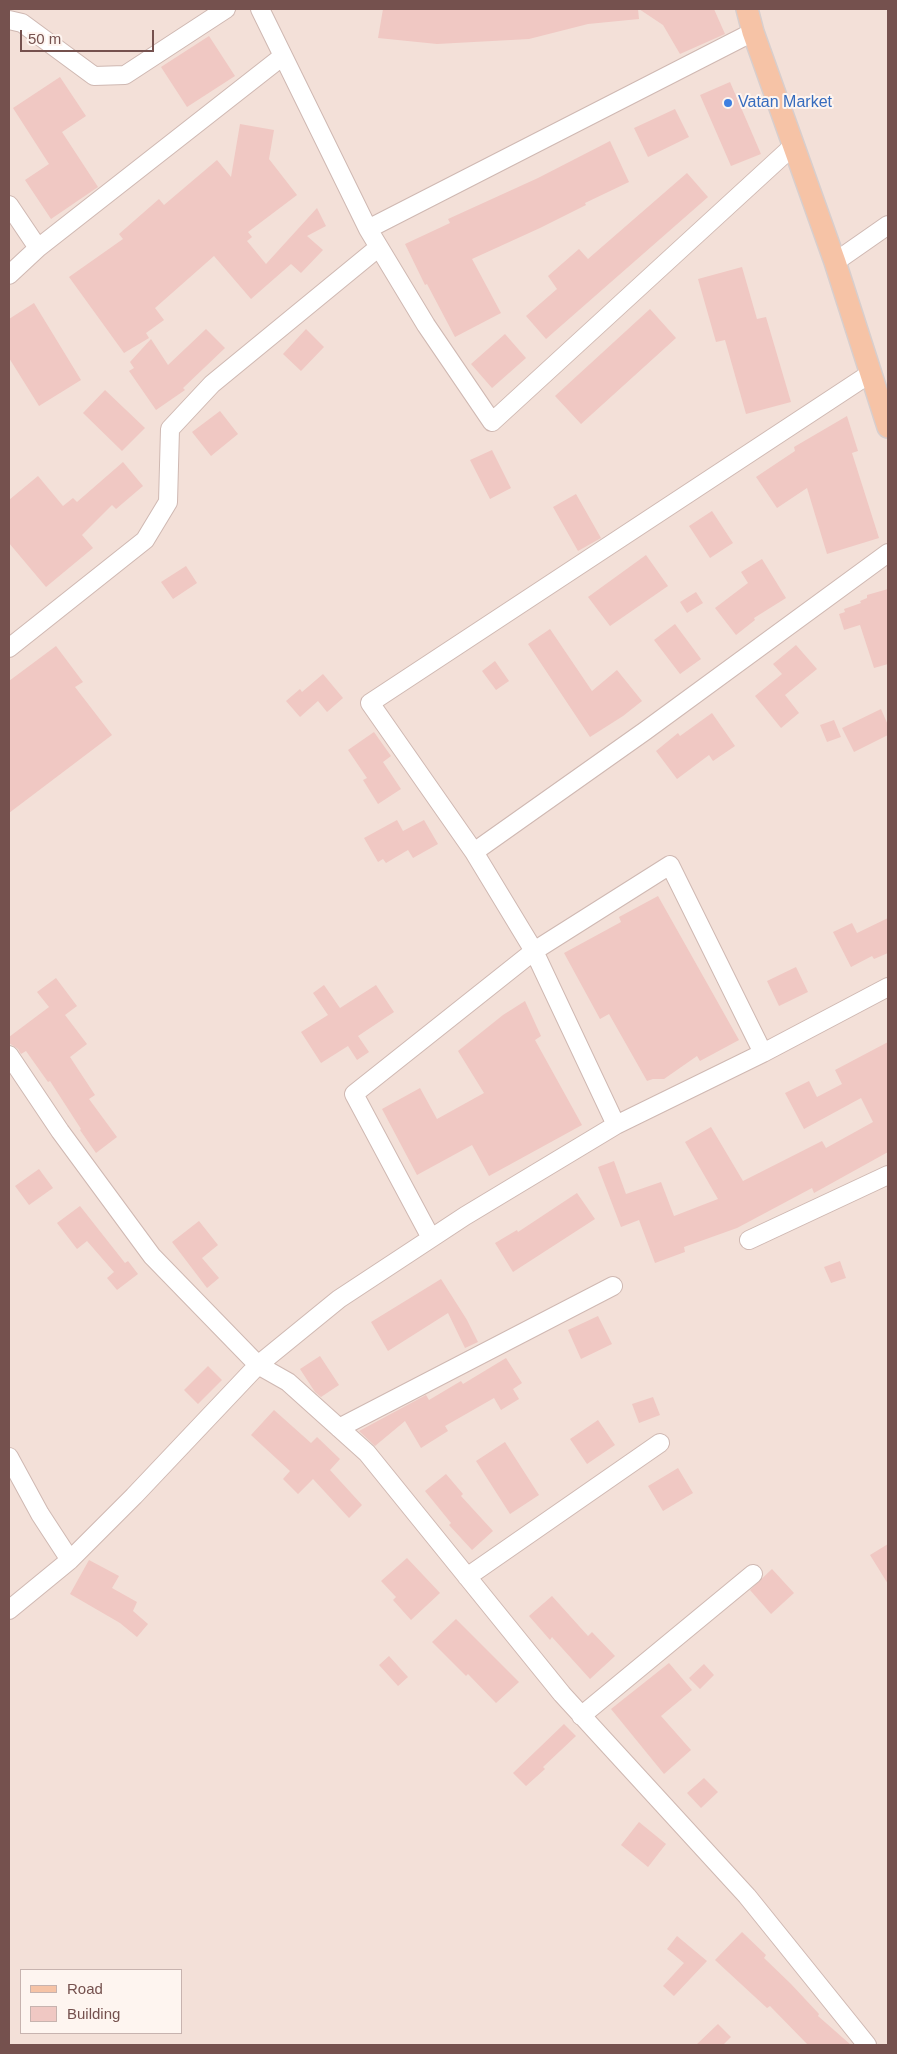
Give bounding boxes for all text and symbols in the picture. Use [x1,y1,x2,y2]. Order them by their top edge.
scale bar [22,20,156,52]
text: 50 m [28,30,61,47]
place label: Vatan Market [738,93,832,113]
marker: Vatan Market [722,97,734,109]
legend [20,1969,182,2034]
text: Road [67,1980,103,1997]
text: Building [67,2005,120,2022]

